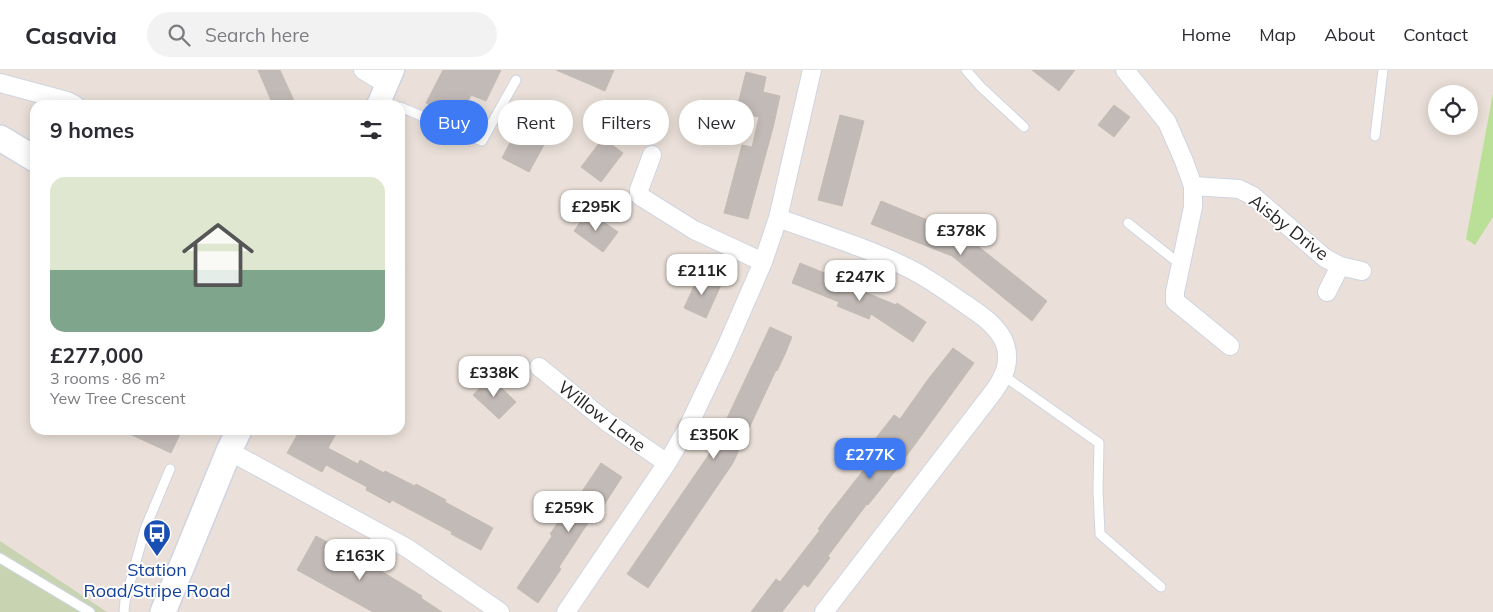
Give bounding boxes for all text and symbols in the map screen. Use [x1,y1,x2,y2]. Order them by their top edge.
search box [147,12,497,57]
text: Casavia [25,20,117,50]
icon: search [165,21,193,49]
text: Search here [205,23,309,47]
text: Home [1181,23,1231,46]
text: Map [1259,23,1296,46]
text: About [1324,23,1375,46]
text: Contact [1403,23,1468,46]
map controls [1428,85,1478,135]
button: locate [1428,85,1478,135]
chip: Buy [420,100,488,145]
chip: Rent [498,100,573,145]
chip: Filters [583,100,669,145]
chip: New [679,100,754,145]
icon: filters [357,116,385,144]
text: 9 homes [50,117,134,143]
street label: Aisby Drive [1245,189,1333,265]
pin: £295K [561,190,631,232]
text: £295K [571,196,621,216]
icon: home [173,210,263,300]
pin: £378K [926,214,996,256]
text: £378K [936,220,986,240]
pin: £211K [667,254,737,296]
text: £211K [677,260,727,280]
pin: £247K [825,260,895,302]
text: £247K [835,266,885,286]
text: £277,000 [50,342,143,368]
pin: £338K [459,356,529,398]
text: £338K [469,362,519,382]
text: 3 rooms · 86 m² [50,368,165,388]
street label: Willow Lane [553,375,651,457]
text: Yew Tree Crescent [50,388,186,408]
pin: £350K [679,418,749,460]
text: £350K [689,424,739,444]
pin: £277K [835,438,905,480]
text: £277K [845,444,895,464]
pin: £259K [534,490,604,533]
text: £259K [544,497,594,517]
bus stop icon: Station Road/Stripe Road [142,518,172,557]
pin: £163K [325,538,395,581]
text: £163K [335,545,385,565]
place label: Station Road/Stripe Road [84,558,231,602]

